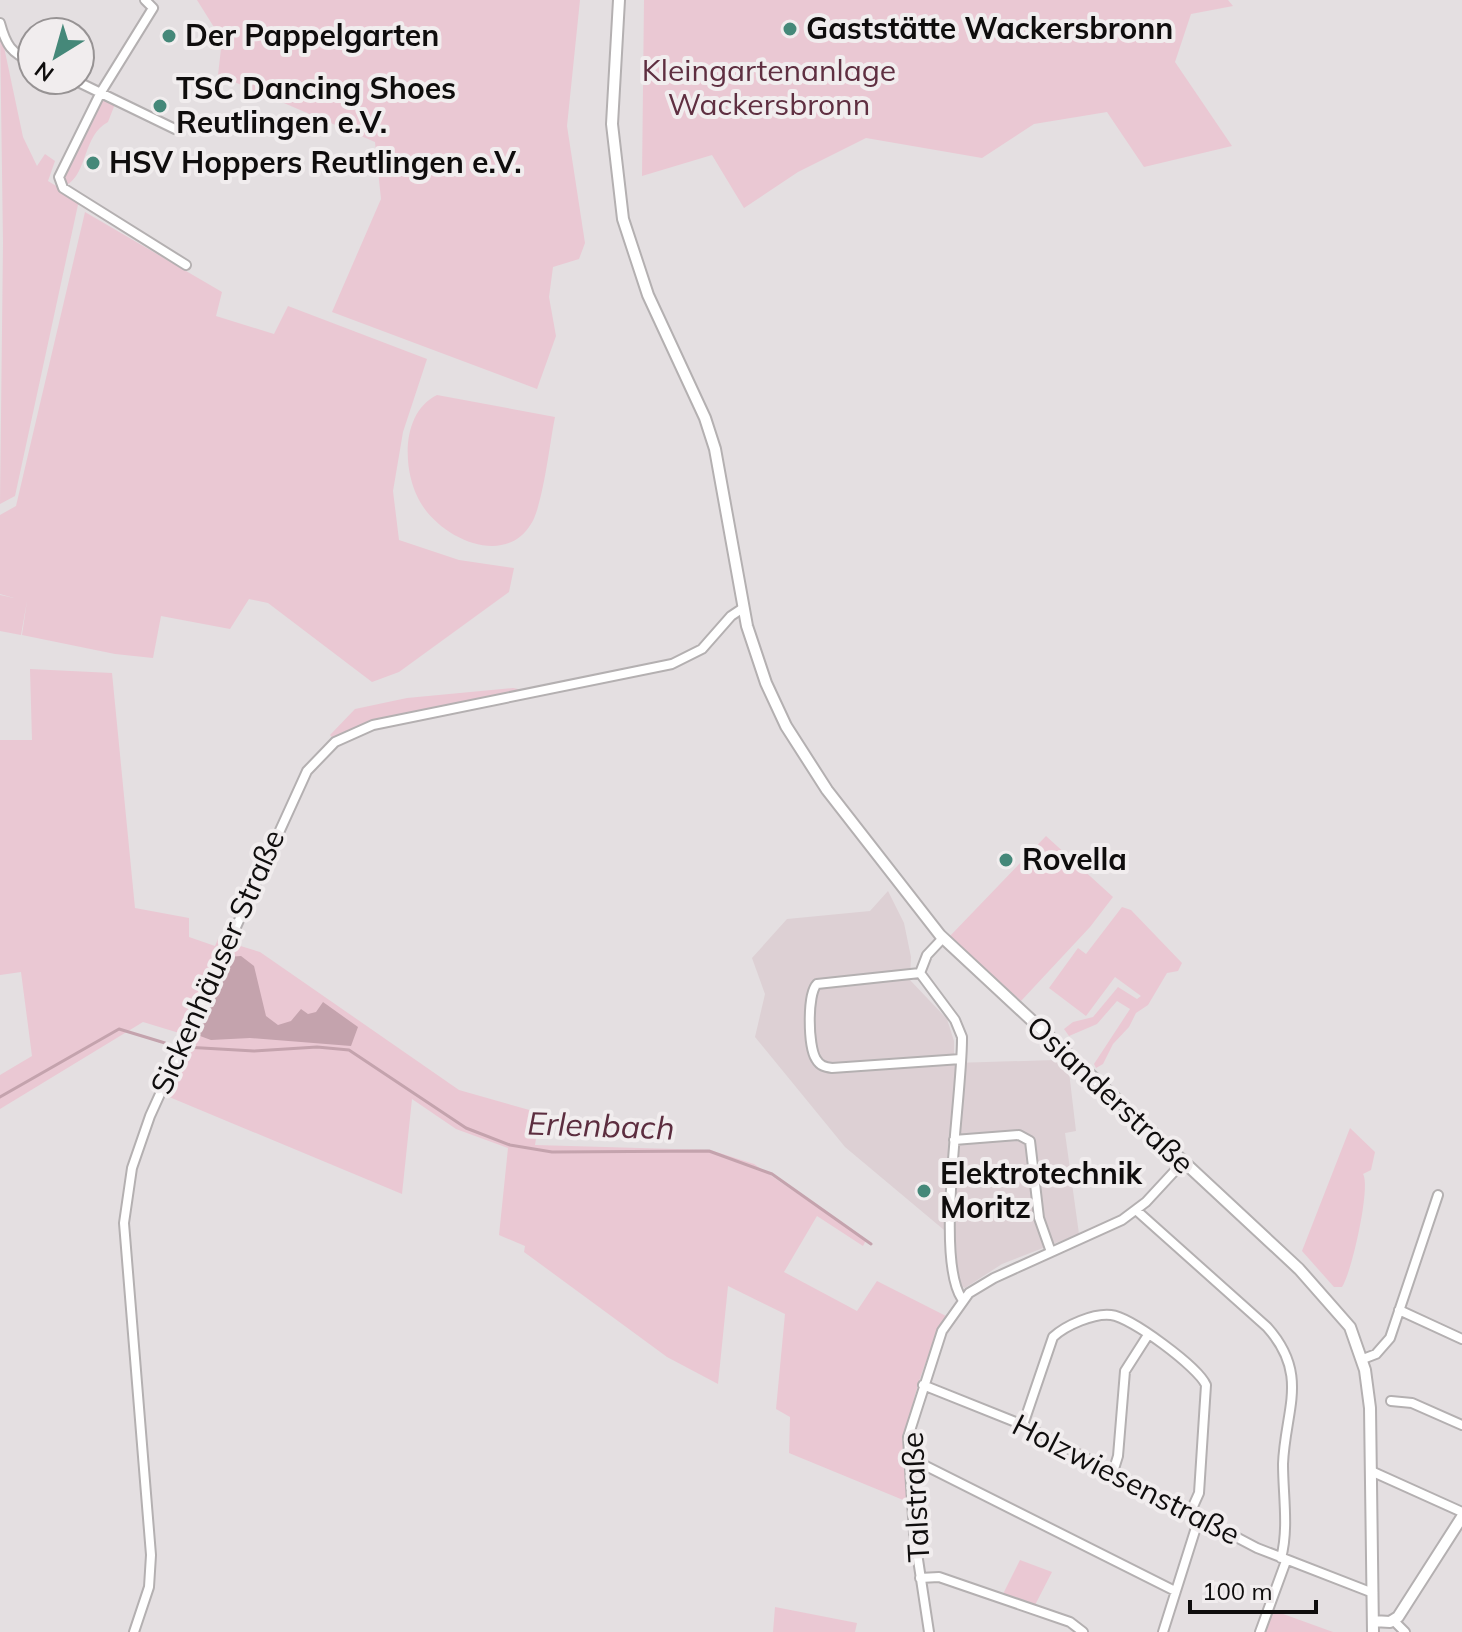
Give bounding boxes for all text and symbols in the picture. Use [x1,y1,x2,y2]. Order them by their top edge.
place label: Gaststätte Wackersbronn [806,9,1173,47]
north arrow [16,16,96,96]
place label: Der Pappelgarten [185,16,439,54]
marker: Gaststätte Wackersbronn [781,20,799,38]
marker: Der Pappelgarten [160,27,178,45]
park label: Kleingartenanlage Wackersbronn [642,51,896,123]
text: N [29,56,59,88]
place label: TSC Dancing Shoes Reutlingen e.V. [176,69,456,141]
marker: TSC Dancing Shoes Reutlingen e.V. [151,97,169,115]
place label: HSV Hoppers Reutlingen e.V. [109,143,522,181]
marker: HSV Hoppers Reutlingen e.V. [84,154,102,172]
street label: Sickenhäuser Straße [142,823,293,1100]
place label: Rovella [1022,840,1127,878]
marker: Rovella [997,851,1015,869]
street label: Osianderstraße [1019,1007,1202,1182]
water label: Erlenbach [527,1102,675,1148]
place label: Elektrotechnik Moritz [940,1154,1144,1226]
marker: Elektrotechnik Moritz [915,1182,933,1200]
street label: Holzwiesenstraße [1006,1405,1247,1553]
street label: Talstraße [893,1431,937,1563]
scale bar [1190,1564,1316,1614]
text: 100 m [1202,1576,1273,1606]

